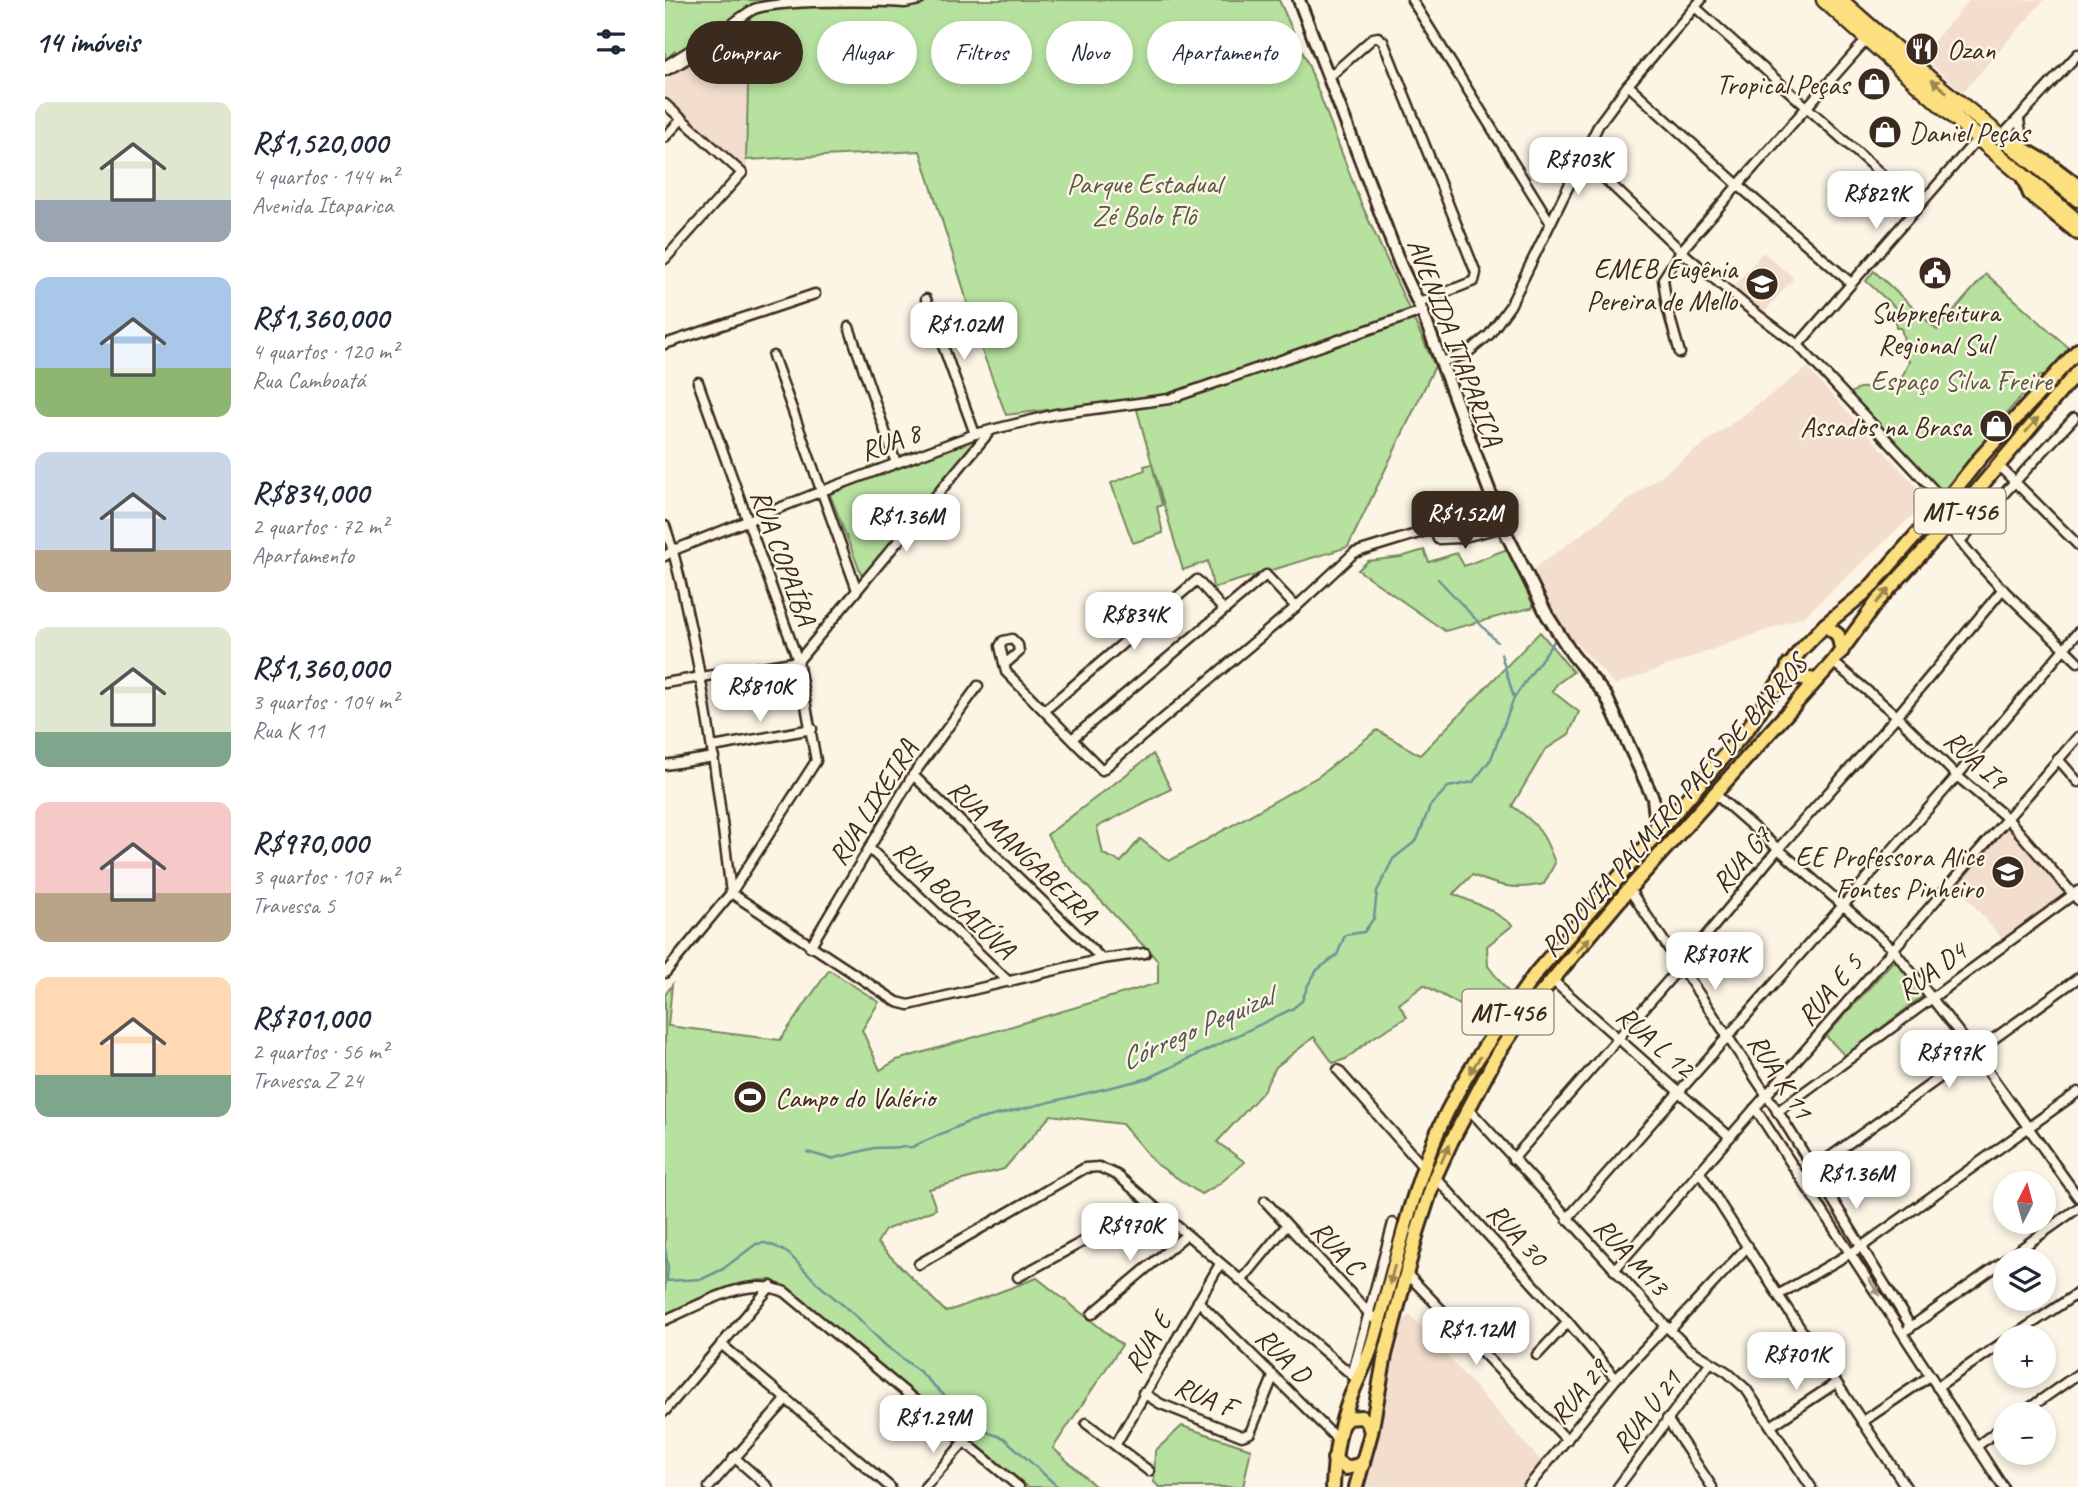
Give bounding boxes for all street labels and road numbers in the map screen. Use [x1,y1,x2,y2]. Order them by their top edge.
street label: AVENIDA ITAPARICA [1400,233,1512,452]
street label: RUA 8 [855,414,927,468]
street label: RUA COPAÍBA [743,485,825,632]
road number: MT-456 [1915,489,2005,534]
street label: RODOVIA PALMIRO PAES DE BARROS [1532,644,1817,964]
street label: RUA I9 [1937,722,2016,798]
street label: RUA LIXEIRA [820,732,925,871]
street label: RUA MANGABEIRA [941,772,1106,932]
street label: RUA G7 [1704,818,1780,899]
street label: RUA BOCAIÚVA [887,833,1024,967]
street label: RUA D4 [1890,932,1975,1007]
street label: RUA E 5 [1789,945,1871,1033]
road number: MT-456 [1463,990,1553,1035]
street label: RUA L 12 [1609,998,1704,1087]
street label: RUA K 11 [1740,1027,1822,1127]
street label: RUA 30 [1480,1195,1557,1275]
street label: RUA M13 [1587,1210,1678,1304]
street label: RUA C [1304,1213,1374,1285]
street label: RUA E [1116,1303,1181,1379]
street label: RUA D [1248,1320,1320,1392]
street label: RUA 29 [1541,1350,1617,1431]
street label: RUA U 21 [1604,1362,1690,1459]
street label: RUA F [1169,1368,1246,1427]

